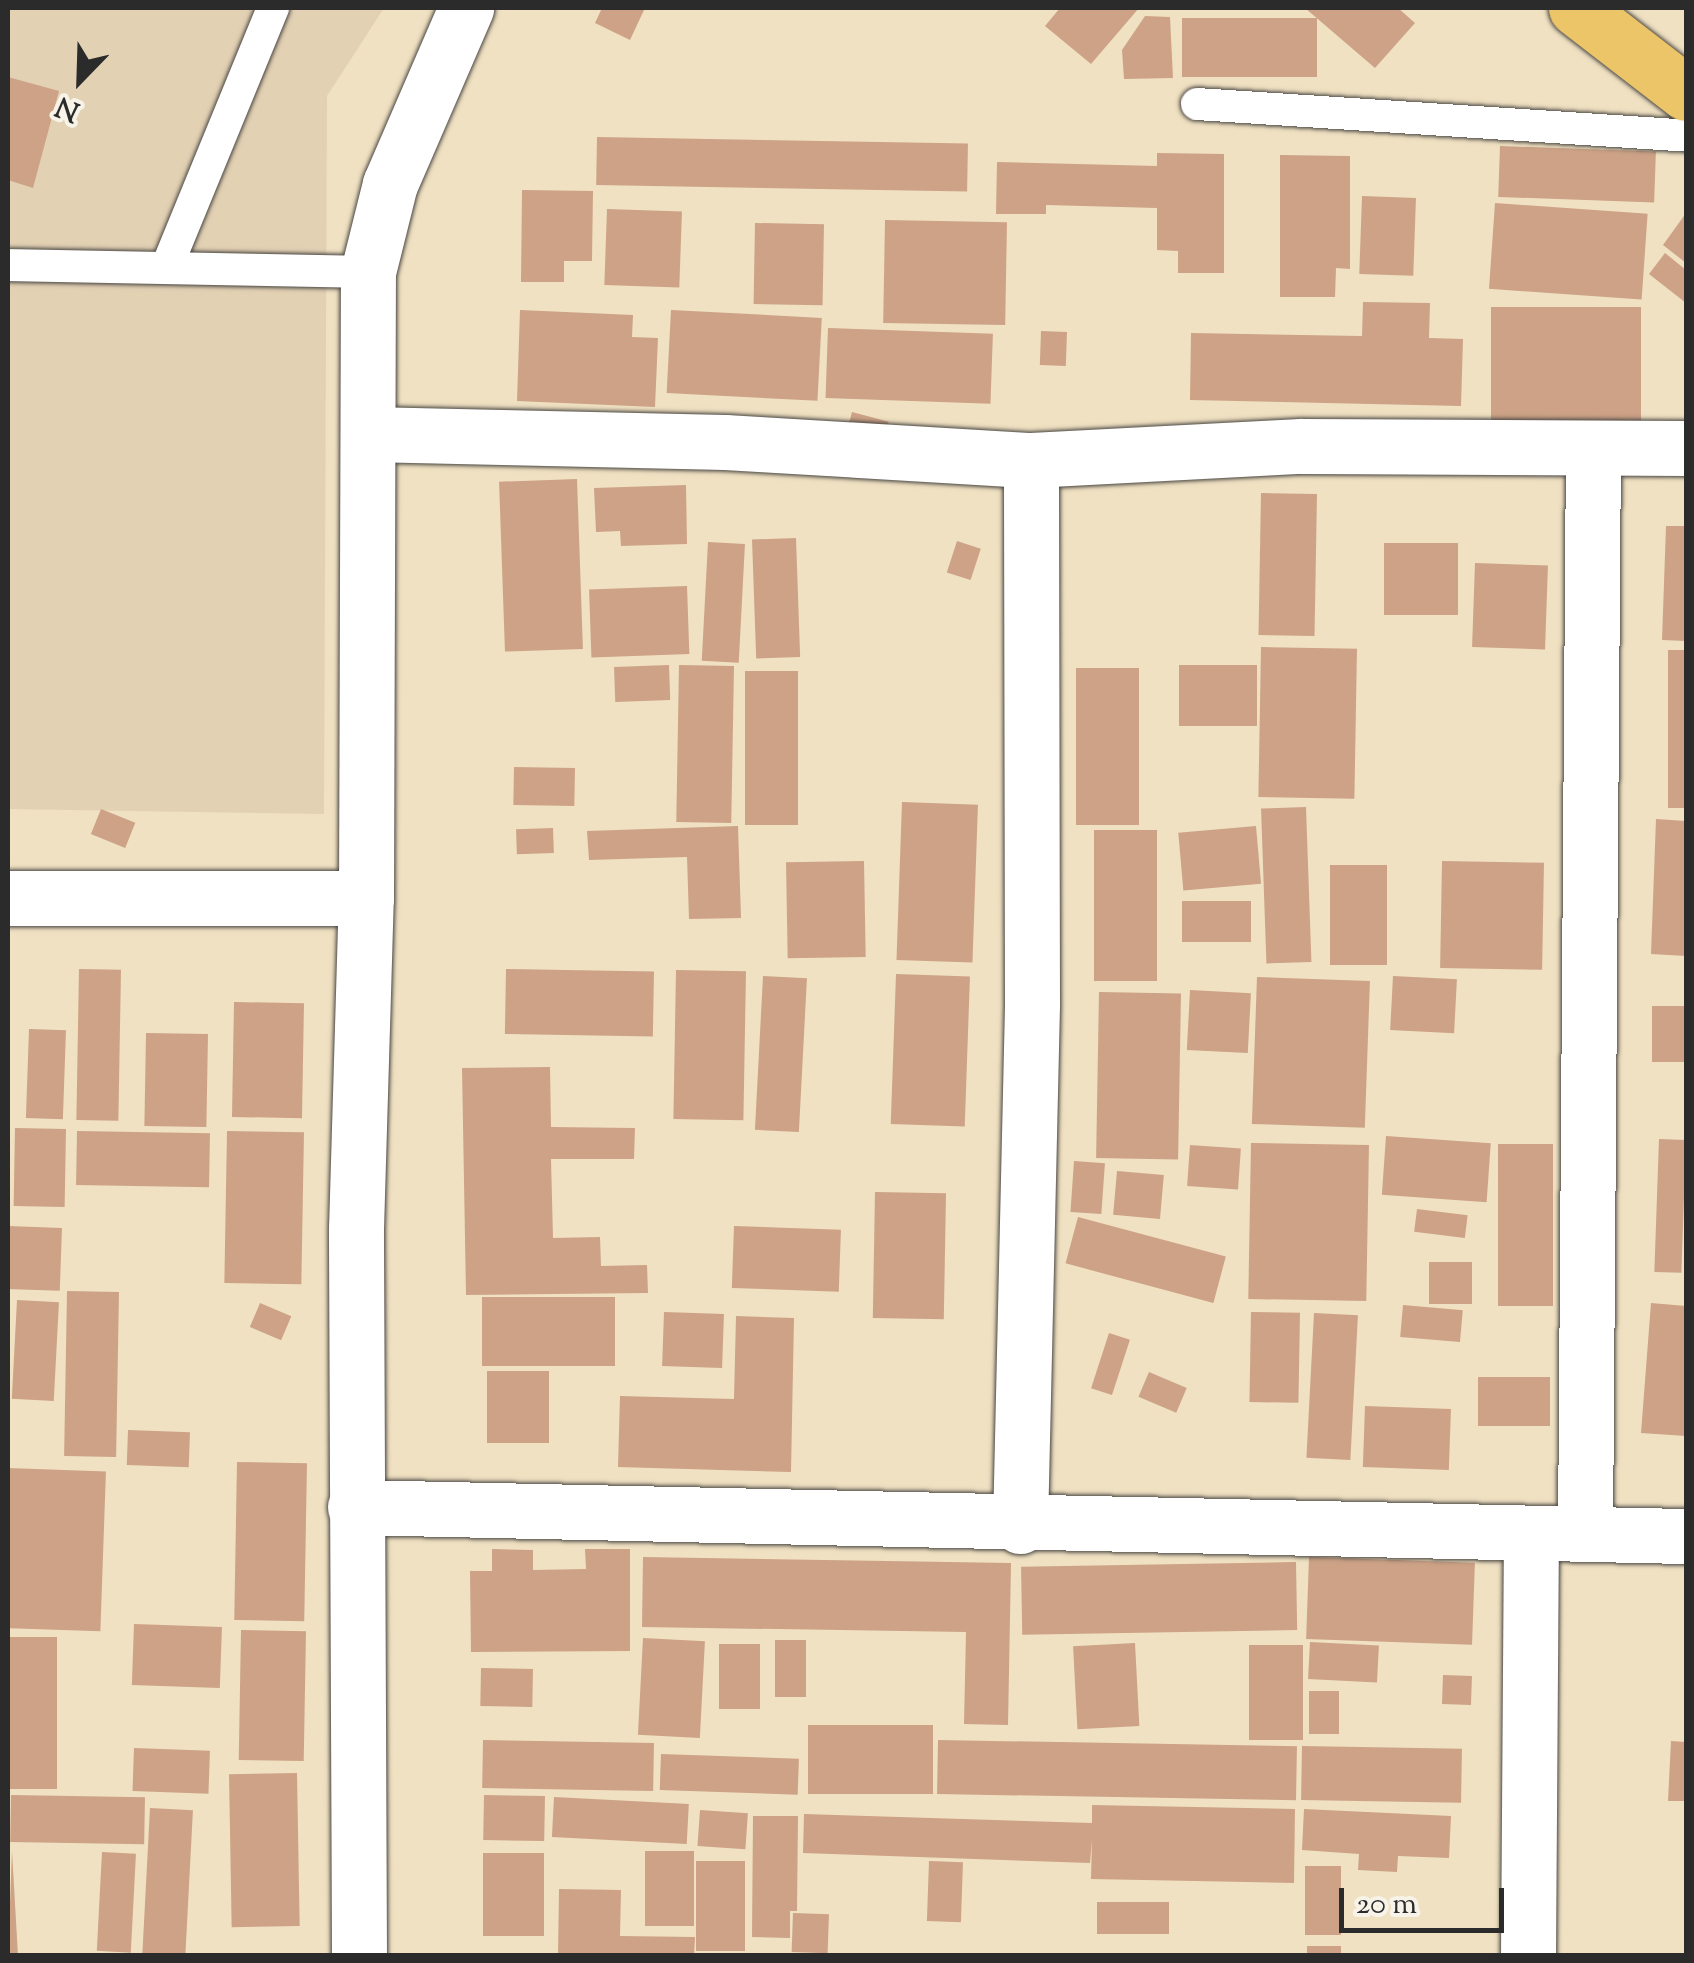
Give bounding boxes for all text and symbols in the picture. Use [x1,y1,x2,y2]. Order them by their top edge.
north arrow [30,30,130,130]
text: N [50,85,86,130]
scale bar [1344,1868,1509,1930]
text: 20 m [1356,1884,1417,1927]

